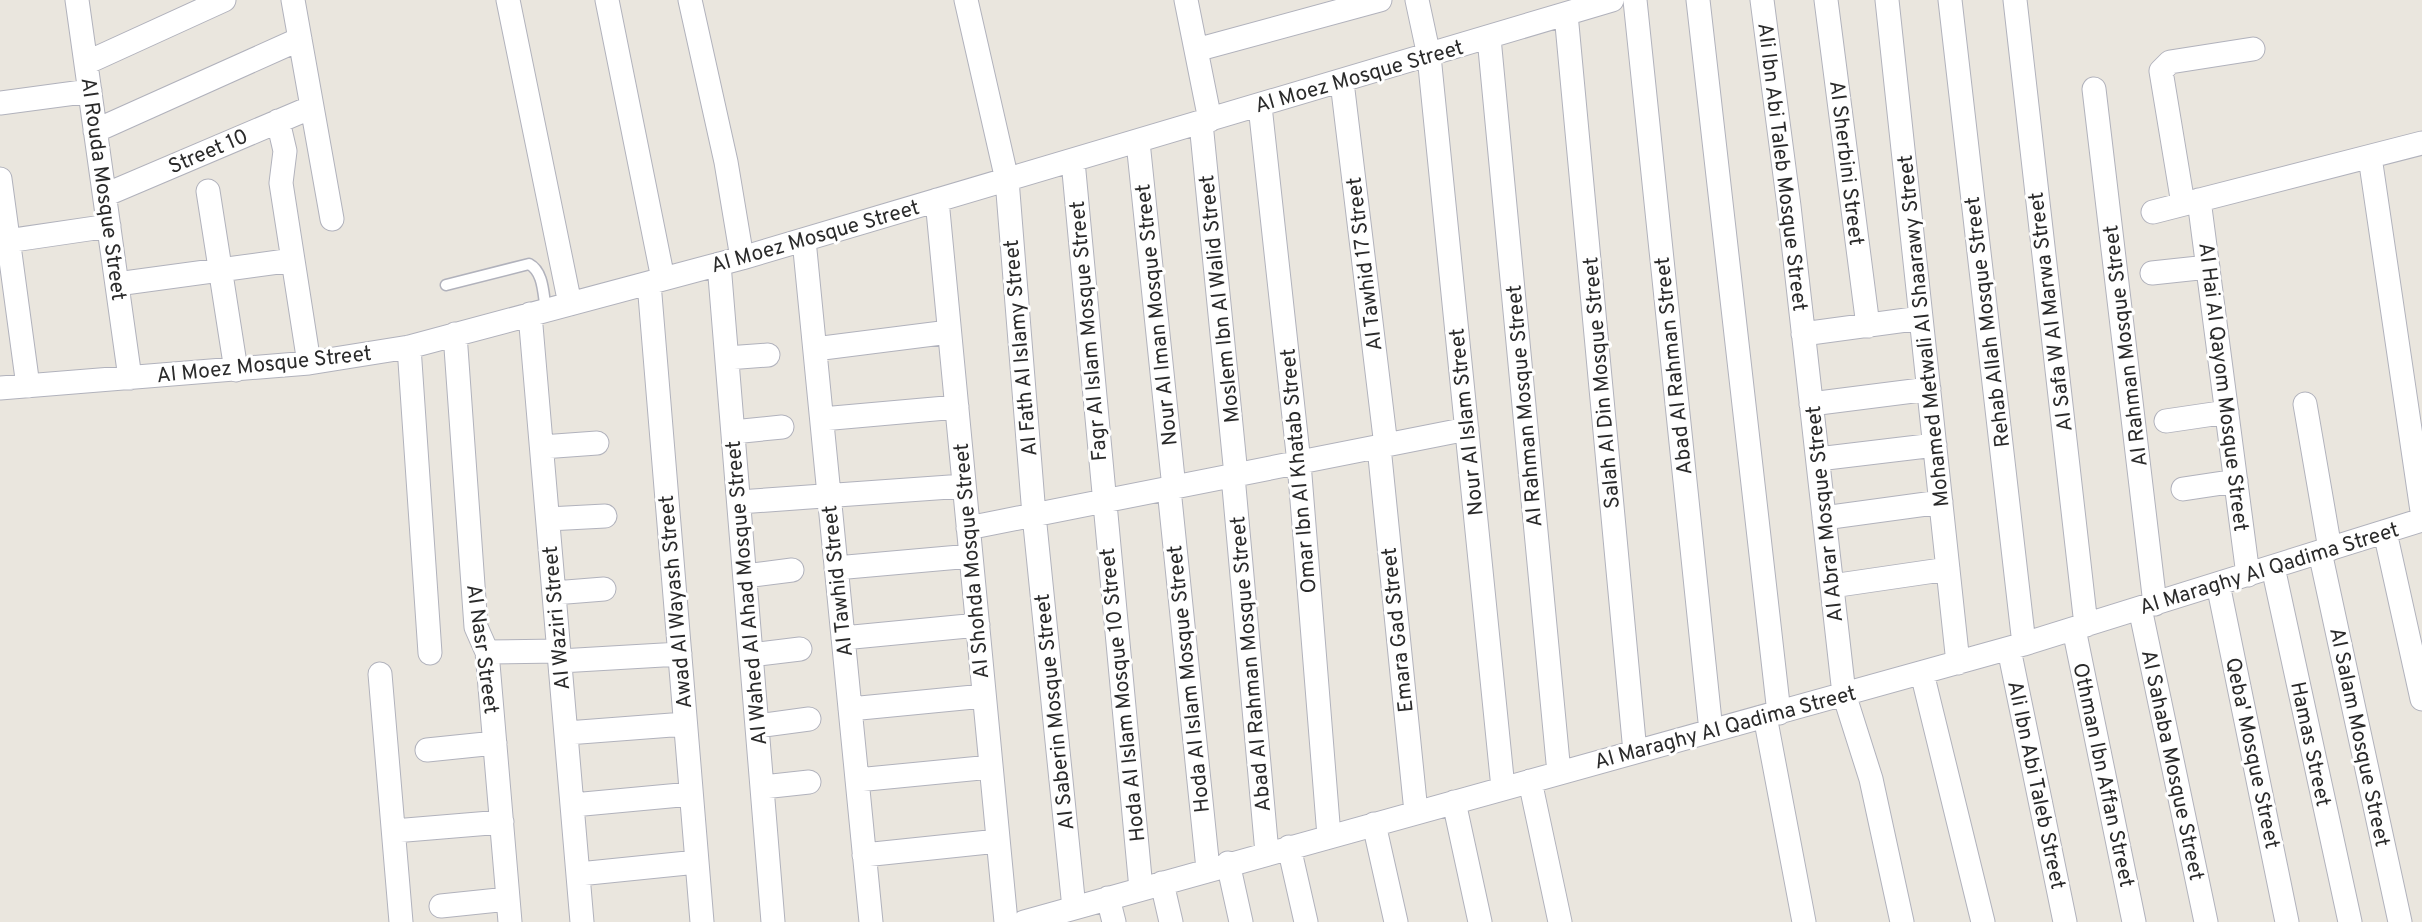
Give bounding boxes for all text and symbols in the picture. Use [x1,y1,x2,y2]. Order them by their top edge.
street label: Ali Ibn Abi Taleb Mosque Street [1750,22,1813,313]
street label: Al Moez Mosque Street [1252,35,1467,120]
street label: Al Rouda Mosque Street [73,76,132,303]
street label: Al Sherbini Street [1822,79,1869,247]
street label: Street 10 [165,124,253,181]
street label: Mohamed Metwali Al Shaarawy Street [1893,153,1956,508]
street label: Moslem Ibn Al Walid Street [1194,173,1247,424]
street label: Al Tawhid 17 Street [1341,175,1390,352]
street label: Nour Al Iman Mosque Street [1130,183,1185,447]
street label: Al Safa W Al Marwa Street [2023,190,2080,433]
street label: Al Moez Mosque Street [708,195,923,280]
street label: Rehab Allah Mosque Street [1960,195,2017,449]
street label: Fagr Al Islam Mosque Street [1065,200,1114,462]
street label: Al Rahman Mosque Street [2098,223,2155,468]
street label: Al Fath Al Islamy Street [999,238,1044,457]
street label: Al Hai Al Qayom Mosque Street [2191,241,2254,533]
street label: Salah Al Din Mosque Street [1578,256,1627,510]
street label: Abad Al Rahman Street [1650,256,1699,476]
street label: Al Rahman Mosque Street [1501,284,1550,528]
street label: Nour Al Islam Street [1444,327,1491,517]
street label: Al Moez Mosque Street [155,341,373,390]
street label: Omar Ibn Al Khatab Street [1275,347,1324,594]
street label: Al Abrar Mosque Street [1801,404,1850,623]
street label: Al Wahed Al Ahad Mosque Street [721,439,774,746]
street label: Al Shohda Mosque Street [949,442,996,680]
street label: Awad Al Wayash Street [654,494,699,710]
street label: Al Tawhid Street [817,504,860,658]
street label: Abad Al Rahman Mosque Street [1225,515,1278,813]
street label: Al Maraghy Al Qadima Street [2136,517,2403,622]
street label: Hoda Al Islam Mosque Street [1162,544,1217,814]
street label: Al Waziri Street [538,545,577,691]
street label: Emara Gad Street [1376,546,1421,714]
street label: Hoda Al Islam Mosque 10 Street [1095,547,1152,843]
street label: Al Nasr Street [459,583,504,716]
street label: Al Saberin Mosque Street [1030,592,1081,832]
street label: Al Salam Mosque Street [2322,625,2395,849]
street label: Al Sahaba Mosque Street [2134,648,2209,883]
street label: Qeba' Mosque Street [2218,655,2285,851]
street label: Othman Ibn Affan Street [2066,661,2140,890]
street label: Ali Ibn Abi Taleb Street [2000,679,2071,892]
street label: Hamas Street [2283,679,2336,809]
street label: Al Maraghy Al Qadima Street [1591,680,1859,776]

